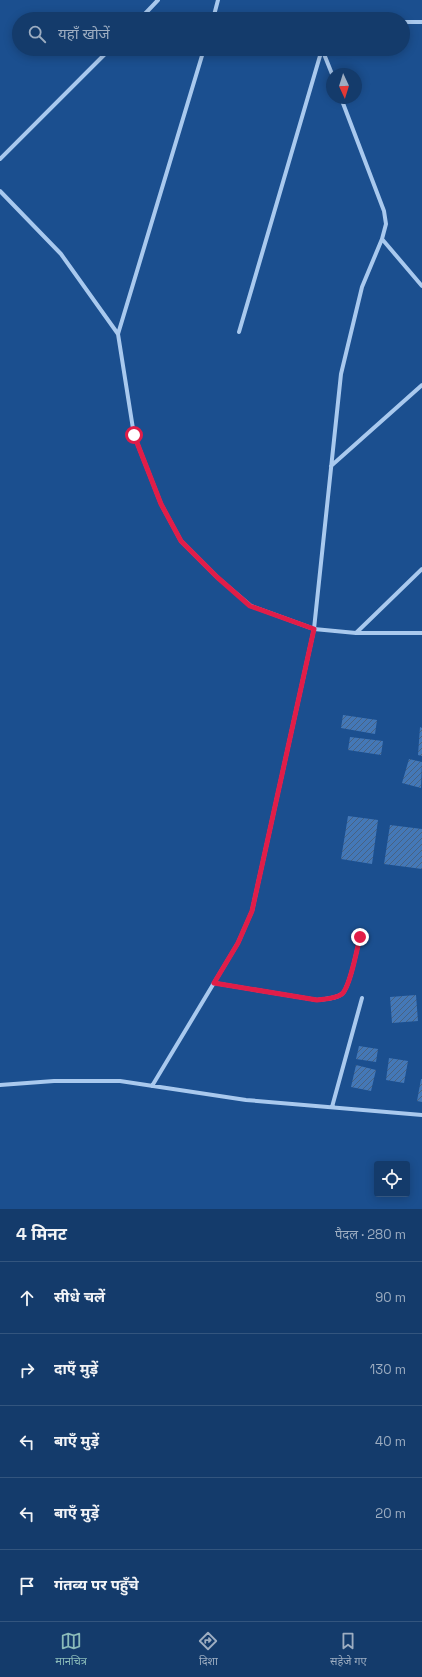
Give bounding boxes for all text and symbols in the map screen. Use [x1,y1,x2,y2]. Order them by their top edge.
search box [12,12,410,56]
icon: search [26,23,48,45]
text: यहाँ खोजें [58,24,110,43]
north arrow [326,68,362,104]
route start [125,426,143,444]
route end [351,928,369,946]
map controls [374,1161,410,1197]
button: locate [374,1161,410,1197]
text: 4 मिनट [16,1223,67,1245]
text: पैदल · 280 m [335,1226,406,1243]
icon: ahead [16,1287,38,1309]
text: सीधे चलें [54,1287,105,1306]
text: 90 m [375,1289,406,1306]
icon: right [16,1359,38,1381]
text: दाएँ मुड़ें [54,1359,98,1378]
text: 130 m [370,1361,406,1378]
icon: left [16,1431,38,1453]
text: बाएँ मुड़ें [54,1431,99,1450]
text: 40 m [375,1433,406,1450]
icon: left [16,1503,38,1525]
text: बाएँ मुड़ें [54,1503,99,1522]
text: 20 m [375,1505,406,1522]
icon: arrive [16,1575,38,1597]
text: गंतव्य पर पहुँचे [54,1575,139,1594]
tab: मानचित्र [55,1630,87,1669]
tab: दिशा [197,1630,219,1669]
tab: सहेजे गए [330,1630,367,1669]

